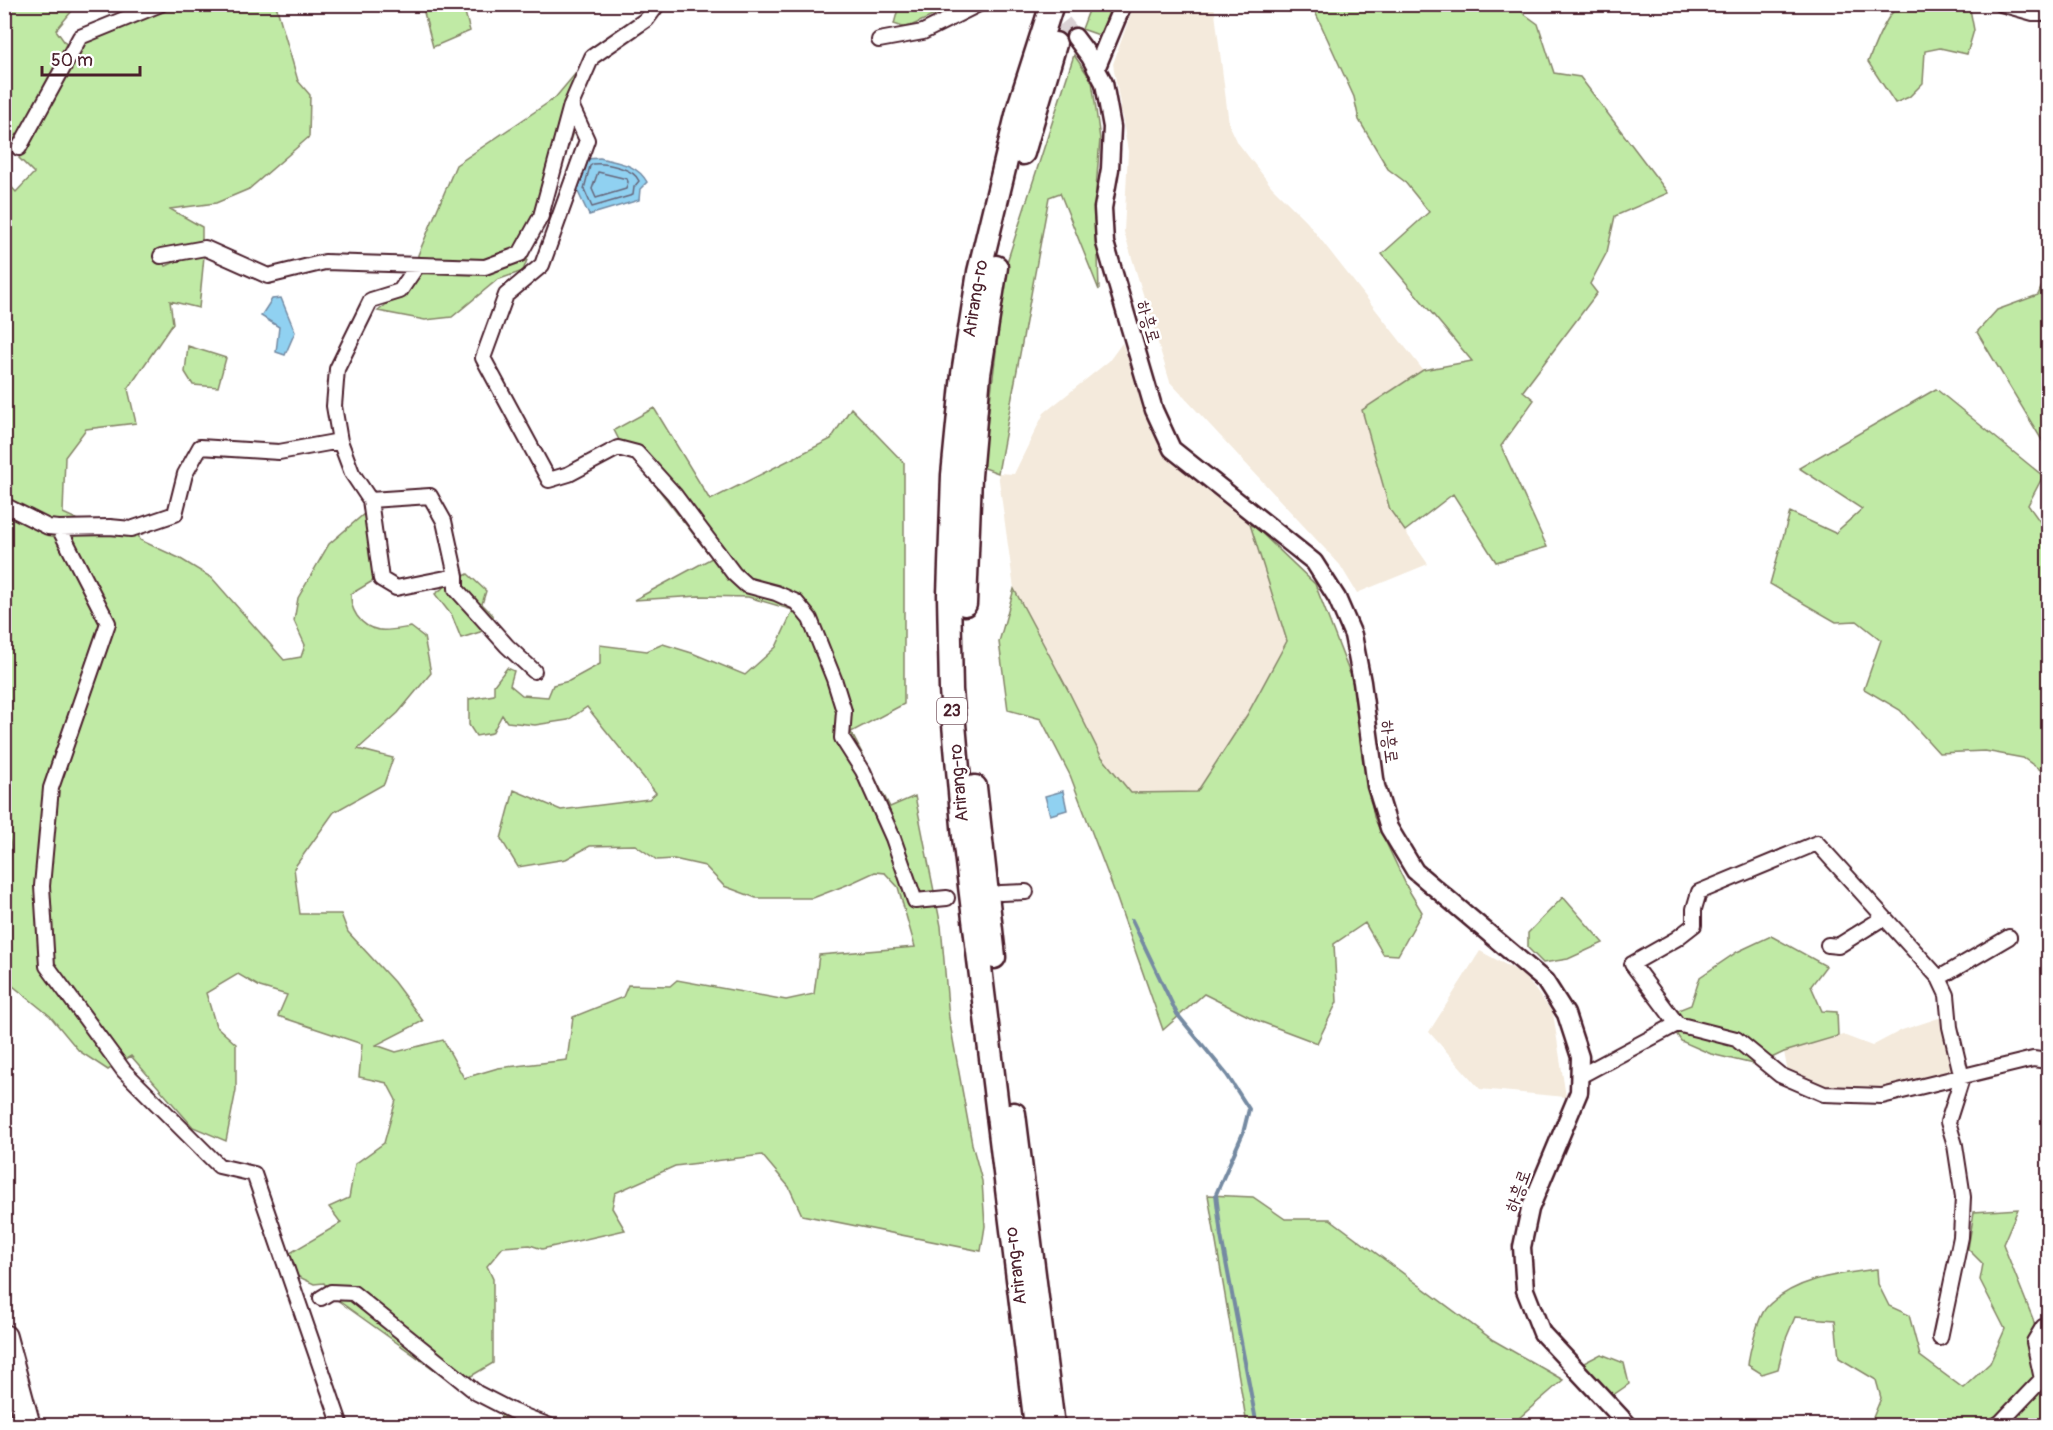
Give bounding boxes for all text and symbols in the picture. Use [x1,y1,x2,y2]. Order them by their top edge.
scale bar [42,39,140,77]
text: 50 m [51,49,93,72]
street label: Arirang-ro [957,257,993,339]
street label: 하흥로 [1131,298,1165,346]
road number: 23 [937,698,967,724]
street label: 하흥로 [1375,719,1403,765]
street label: Arirang-ro [944,743,974,823]
street label: 하흥로 [1500,1167,1536,1215]
street label: Arirang-ro [1000,1225,1032,1306]

